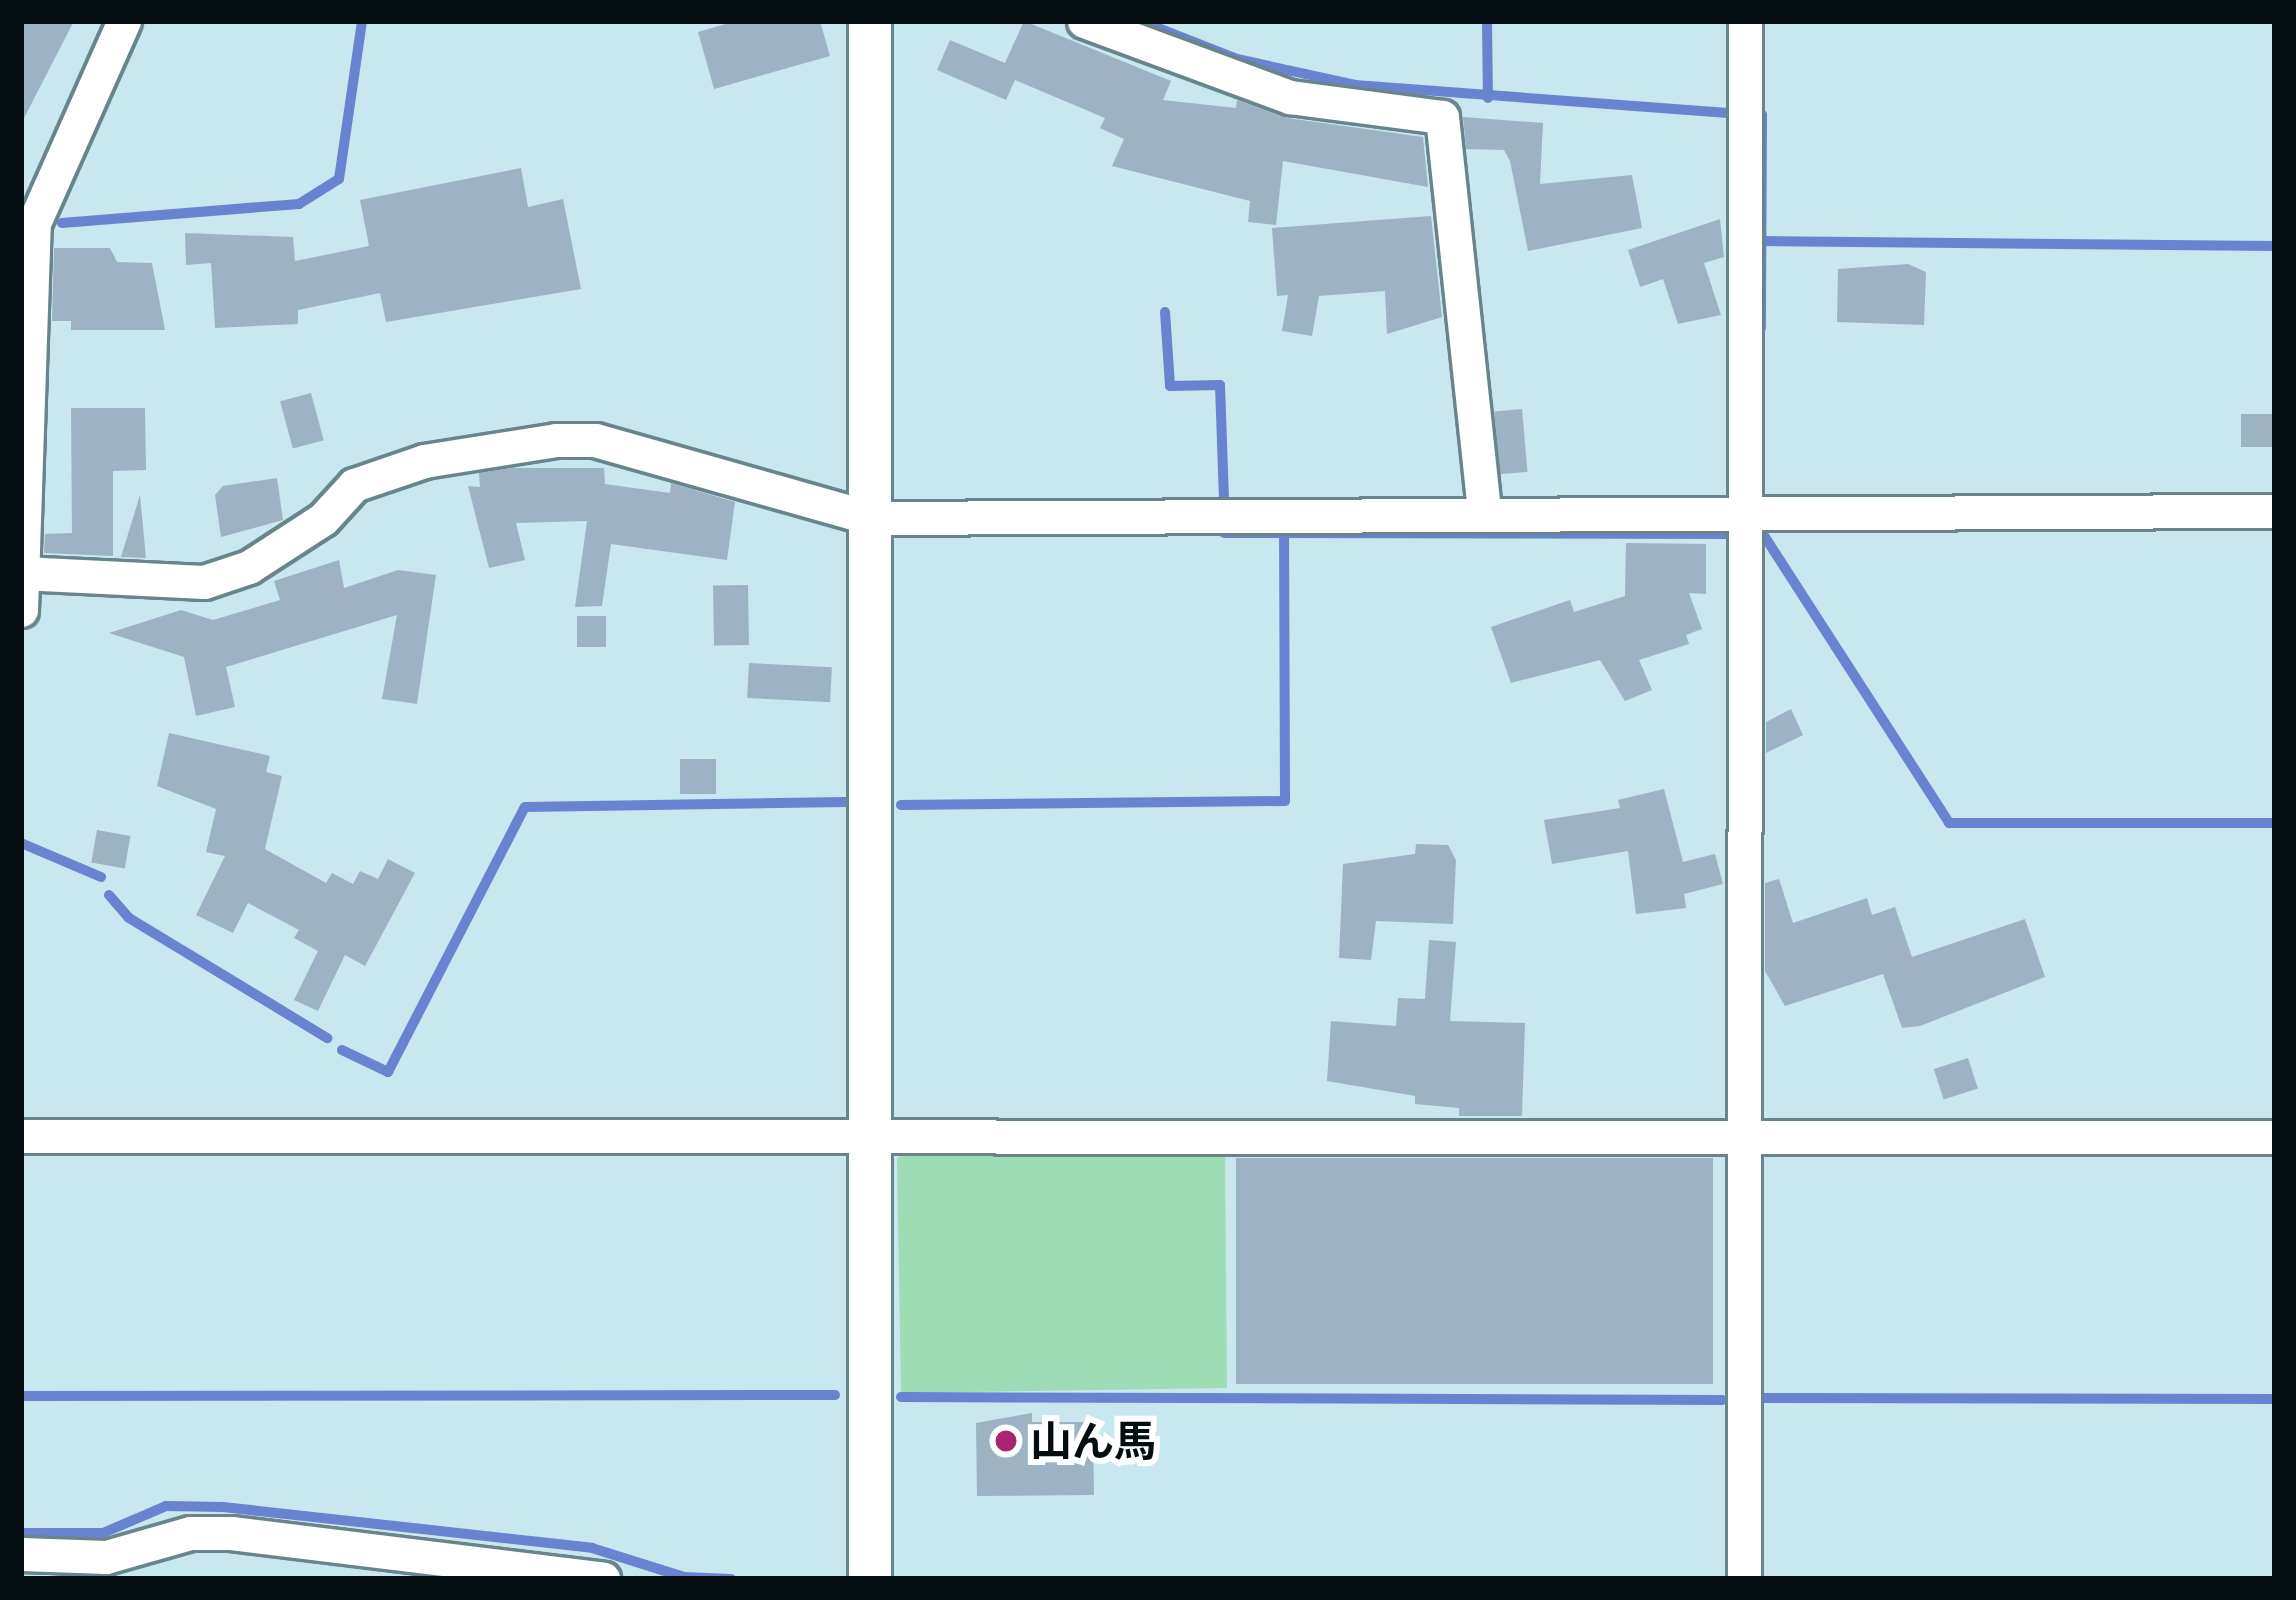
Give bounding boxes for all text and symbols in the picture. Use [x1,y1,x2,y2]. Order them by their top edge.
place label: 山ん馬 [1030,1416,1156,1466]
marker: 山ん馬 [993,1428,1019,1454]

